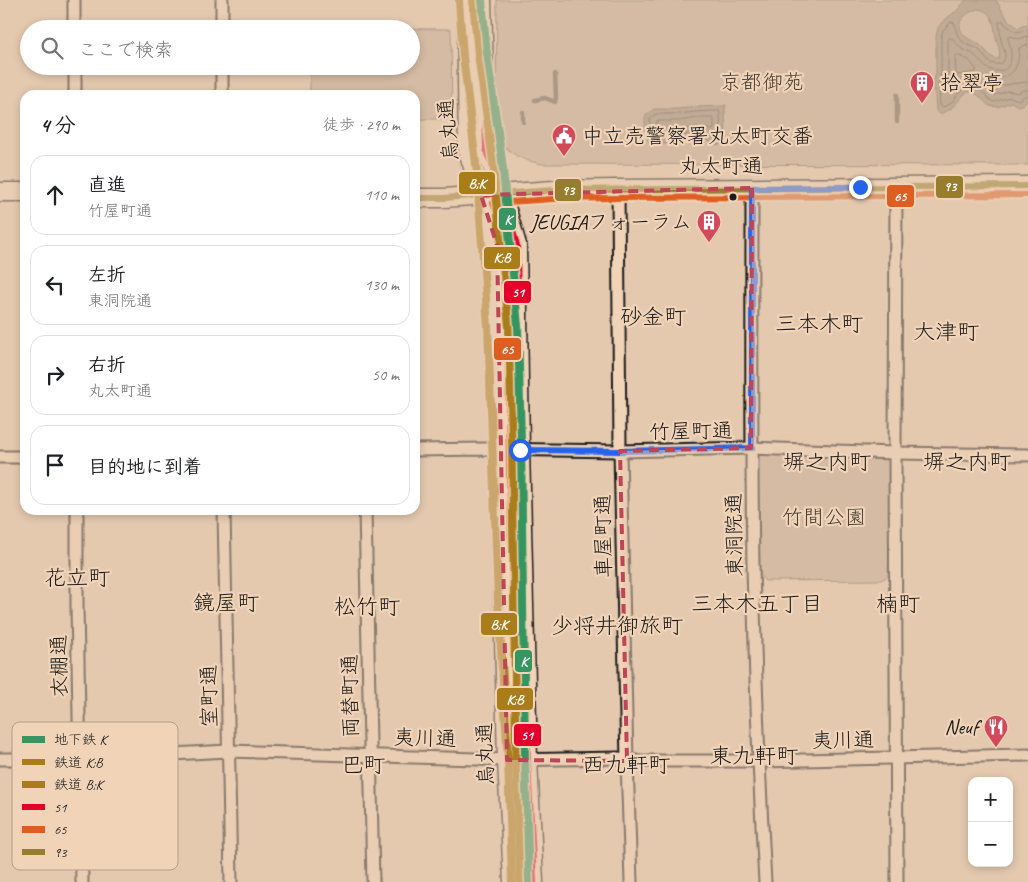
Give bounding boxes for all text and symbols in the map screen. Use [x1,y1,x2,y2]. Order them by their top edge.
search box [20,20,420,75]
icon: search [38,34,66,62]
text: ここで検索 [78,38,173,62]
park label: 京都御苑 [720,69,804,95]
building icon: 拾翠亭 [909,70,935,104]
place label: 拾翠亭 [940,70,1003,96]
street label: 烏丸通 [432,97,464,163]
text: 4 分 [40,112,76,138]
text: 徒歩 · 290 m [323,115,400,135]
public building icon: 中立売警察署丸太町交番 [551,123,577,157]
place label: 中立売警察署丸太町交番 [582,123,813,149]
street label: 丸太町通 [679,153,763,179]
line badge: B;K [458,171,496,195]
text: 直進 [88,173,126,197]
text: B;K [468,175,488,192]
line badge: 93 [935,175,964,199]
route end [849,176,872,199]
line badge: 93 [554,178,582,202]
text: 93 [944,178,958,195]
icon: ahead [41,181,69,209]
text: 93 [562,182,576,199]
line badge: 65 [886,184,915,208]
text: 110 m [365,185,399,205]
text: 65 [894,188,908,205]
unlabelled marker [728,192,738,202]
text: 竹屋町通 [88,201,152,221]
line badge: K [498,207,517,231]
place label: JEUGIAフォーラム [529,209,692,235]
building icon: JEUGIAフォーラム [696,209,722,243]
text: K [504,211,514,228]
line badge: K;B [483,246,521,270]
text: K;B [493,249,512,266]
text: 左折 [88,263,126,287]
icon: left [41,271,69,299]
text: 130 m [365,275,399,295]
line badge: 51 [503,280,532,304]
text: 51 [512,284,526,301]
text: 東洞院通 [88,291,152,311]
district label: 砂金町 [620,303,686,331]
district label: 三本木町 [775,310,863,338]
district label: 大津町 [913,318,979,346]
line badge: 65 [493,337,522,361]
text: 65 [501,341,515,358]
text: 右折 [88,353,126,377]
icon: right [41,361,69,389]
text: 50 m [372,365,399,385]
text: 丸太町通 [88,381,152,401]
street label: 竹屋町通 [649,417,733,445]
route start [509,439,532,462]
district label: 塀之内町 [783,448,871,476]
district label: 塀之内町 [923,448,1011,476]
icon: arrive [41,451,69,479]
text: 目的地に到着 [88,455,202,479]
street label: 東洞院通 [720,493,748,577]
street label: 車屋町通 [589,494,617,578]
park label: 竹間公園 [782,504,866,530]
district label: 花立町 [44,564,110,592]
district label: 鏡屋町 [193,589,259,617]
district label: 三本木五丁目 [691,590,823,618]
district label: 楠町 [876,590,920,618]
district label: 松竹町 [334,593,400,621]
line badge: B;K [480,612,518,636]
district label: 少将井御旅町 [551,612,683,640]
text: B;K [490,616,510,633]
street label: 衣棚通 [45,634,73,698]
line badge: K [514,649,533,673]
text: K [520,653,530,670]
street label: 両替町通 [336,654,364,738]
street label: 室町通 [195,664,223,728]
line badge: K;B [496,687,534,711]
text: K;B [506,691,525,708]
place label: Neuf [945,714,983,740]
restaurant icon: Neuf [983,714,1009,748]
legend [12,722,178,870]
street label: 烏丸通 [471,722,499,786]
line badge: 51 [513,723,542,747]
street label: 夷川通 [393,724,457,752]
street label: 夷川通 [811,726,875,754]
text: 51 [521,727,535,744]
text: 地下鉄 K [54,731,109,748]
district label: 東九軒町 [710,742,798,770]
district label: 巴町 [341,751,385,779]
district label: 西九軒町 [582,751,670,779]
text: 鉄道 K;B [54,754,104,771]
text: 鉄道 B;K [54,776,105,793]
map controls [968,777,1013,867]
button: + [968,777,1013,822]
text: 51 [54,799,67,816]
text: 65 [54,821,67,838]
button: − [968,822,1013,867]
text: 93 [54,844,68,861]

